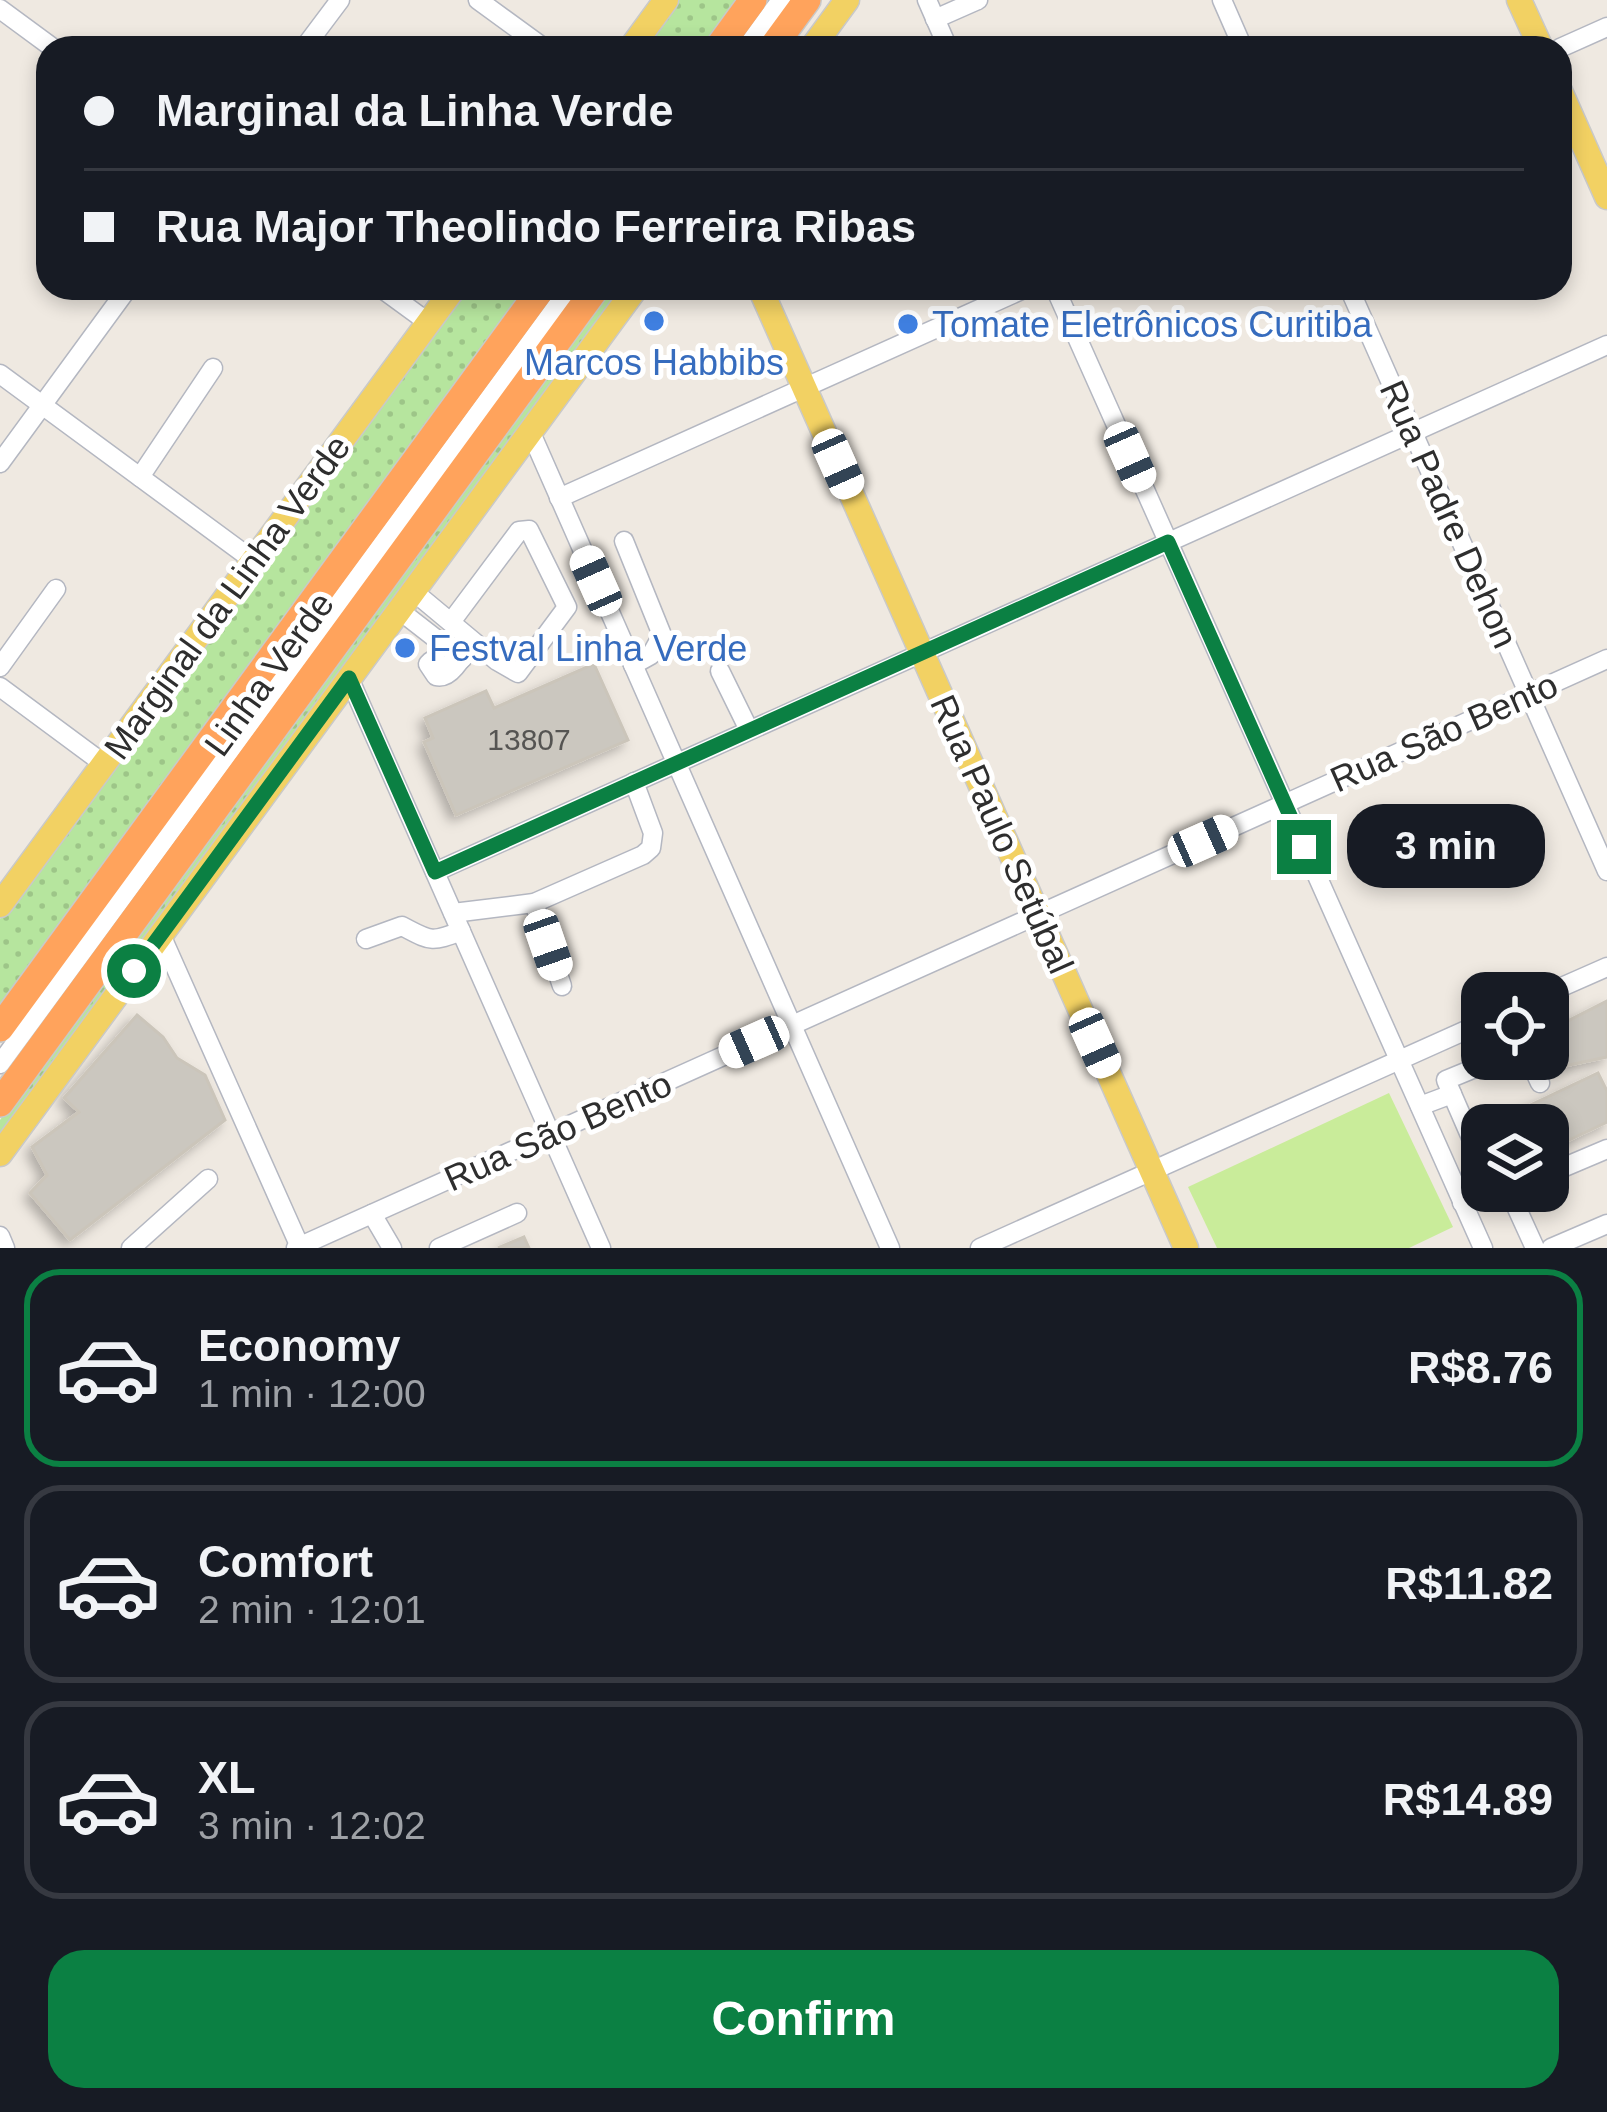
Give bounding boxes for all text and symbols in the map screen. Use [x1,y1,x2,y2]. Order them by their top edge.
text: Marginal da Linha Verde [156,85,674,136]
text: Rua Major Theolindo Ferreira Ribas [156,201,916,252]
place label: Tomate Eletrônicos Curitiba [932,304,1373,345]
marker: Marcos Habbibs [641,308,667,334]
marker: Tomate Eletrônicos Curitiba [895,311,921,337]
place label: Marcos Habbibs [524,342,784,383]
street label: Rua Padre Dehon [1372,374,1526,654]
car [1099,417,1161,497]
car [807,424,869,504]
street label: Marginal da Linha Verde [95,426,359,768]
car [565,541,627,621]
street label: Linha Verde [195,584,343,764]
place label: Festval Linha Verde [429,628,747,669]
marker: Festval Linha Verde [392,635,418,661]
street label: Rua São Bento [1324,664,1564,800]
street label: Rua Paulo Setúbal [922,689,1082,979]
house number: 13807 [487,723,571,756]
callout: 3 min [1346,805,1544,889]
car [1163,810,1243,872]
route end [1277,820,1331,874]
text: 3 min [1395,824,1497,867]
car [519,905,577,985]
route start [107,944,161,998]
map controls [1461,972,1569,1212]
button: locate [1461,972,1569,1080]
car [1064,1003,1126,1083]
car [714,1011,794,1073]
street label: Rua São Bento [438,1063,678,1199]
button: layers [1461,1104,1569,1212]
icon: car [54,1314,162,1422]
text: Economy [198,1320,401,1371]
text: R$8.76 [1408,1342,1553,1393]
text: 1 min · 12:00 [198,1372,426,1415]
icon: car [54,1530,162,1638]
text: Comfort [198,1536,373,1587]
text: R$11.82 [1385,1558,1553,1609]
text: 2 min · 12:01 [198,1588,426,1631]
icon: car [54,1746,162,1854]
text: XL [198,1752,256,1803]
text: R$14.89 [1383,1774,1553,1825]
text: 3 min · 12:02 [198,1804,426,1847]
button: Confirm [48,1950,1559,2088]

